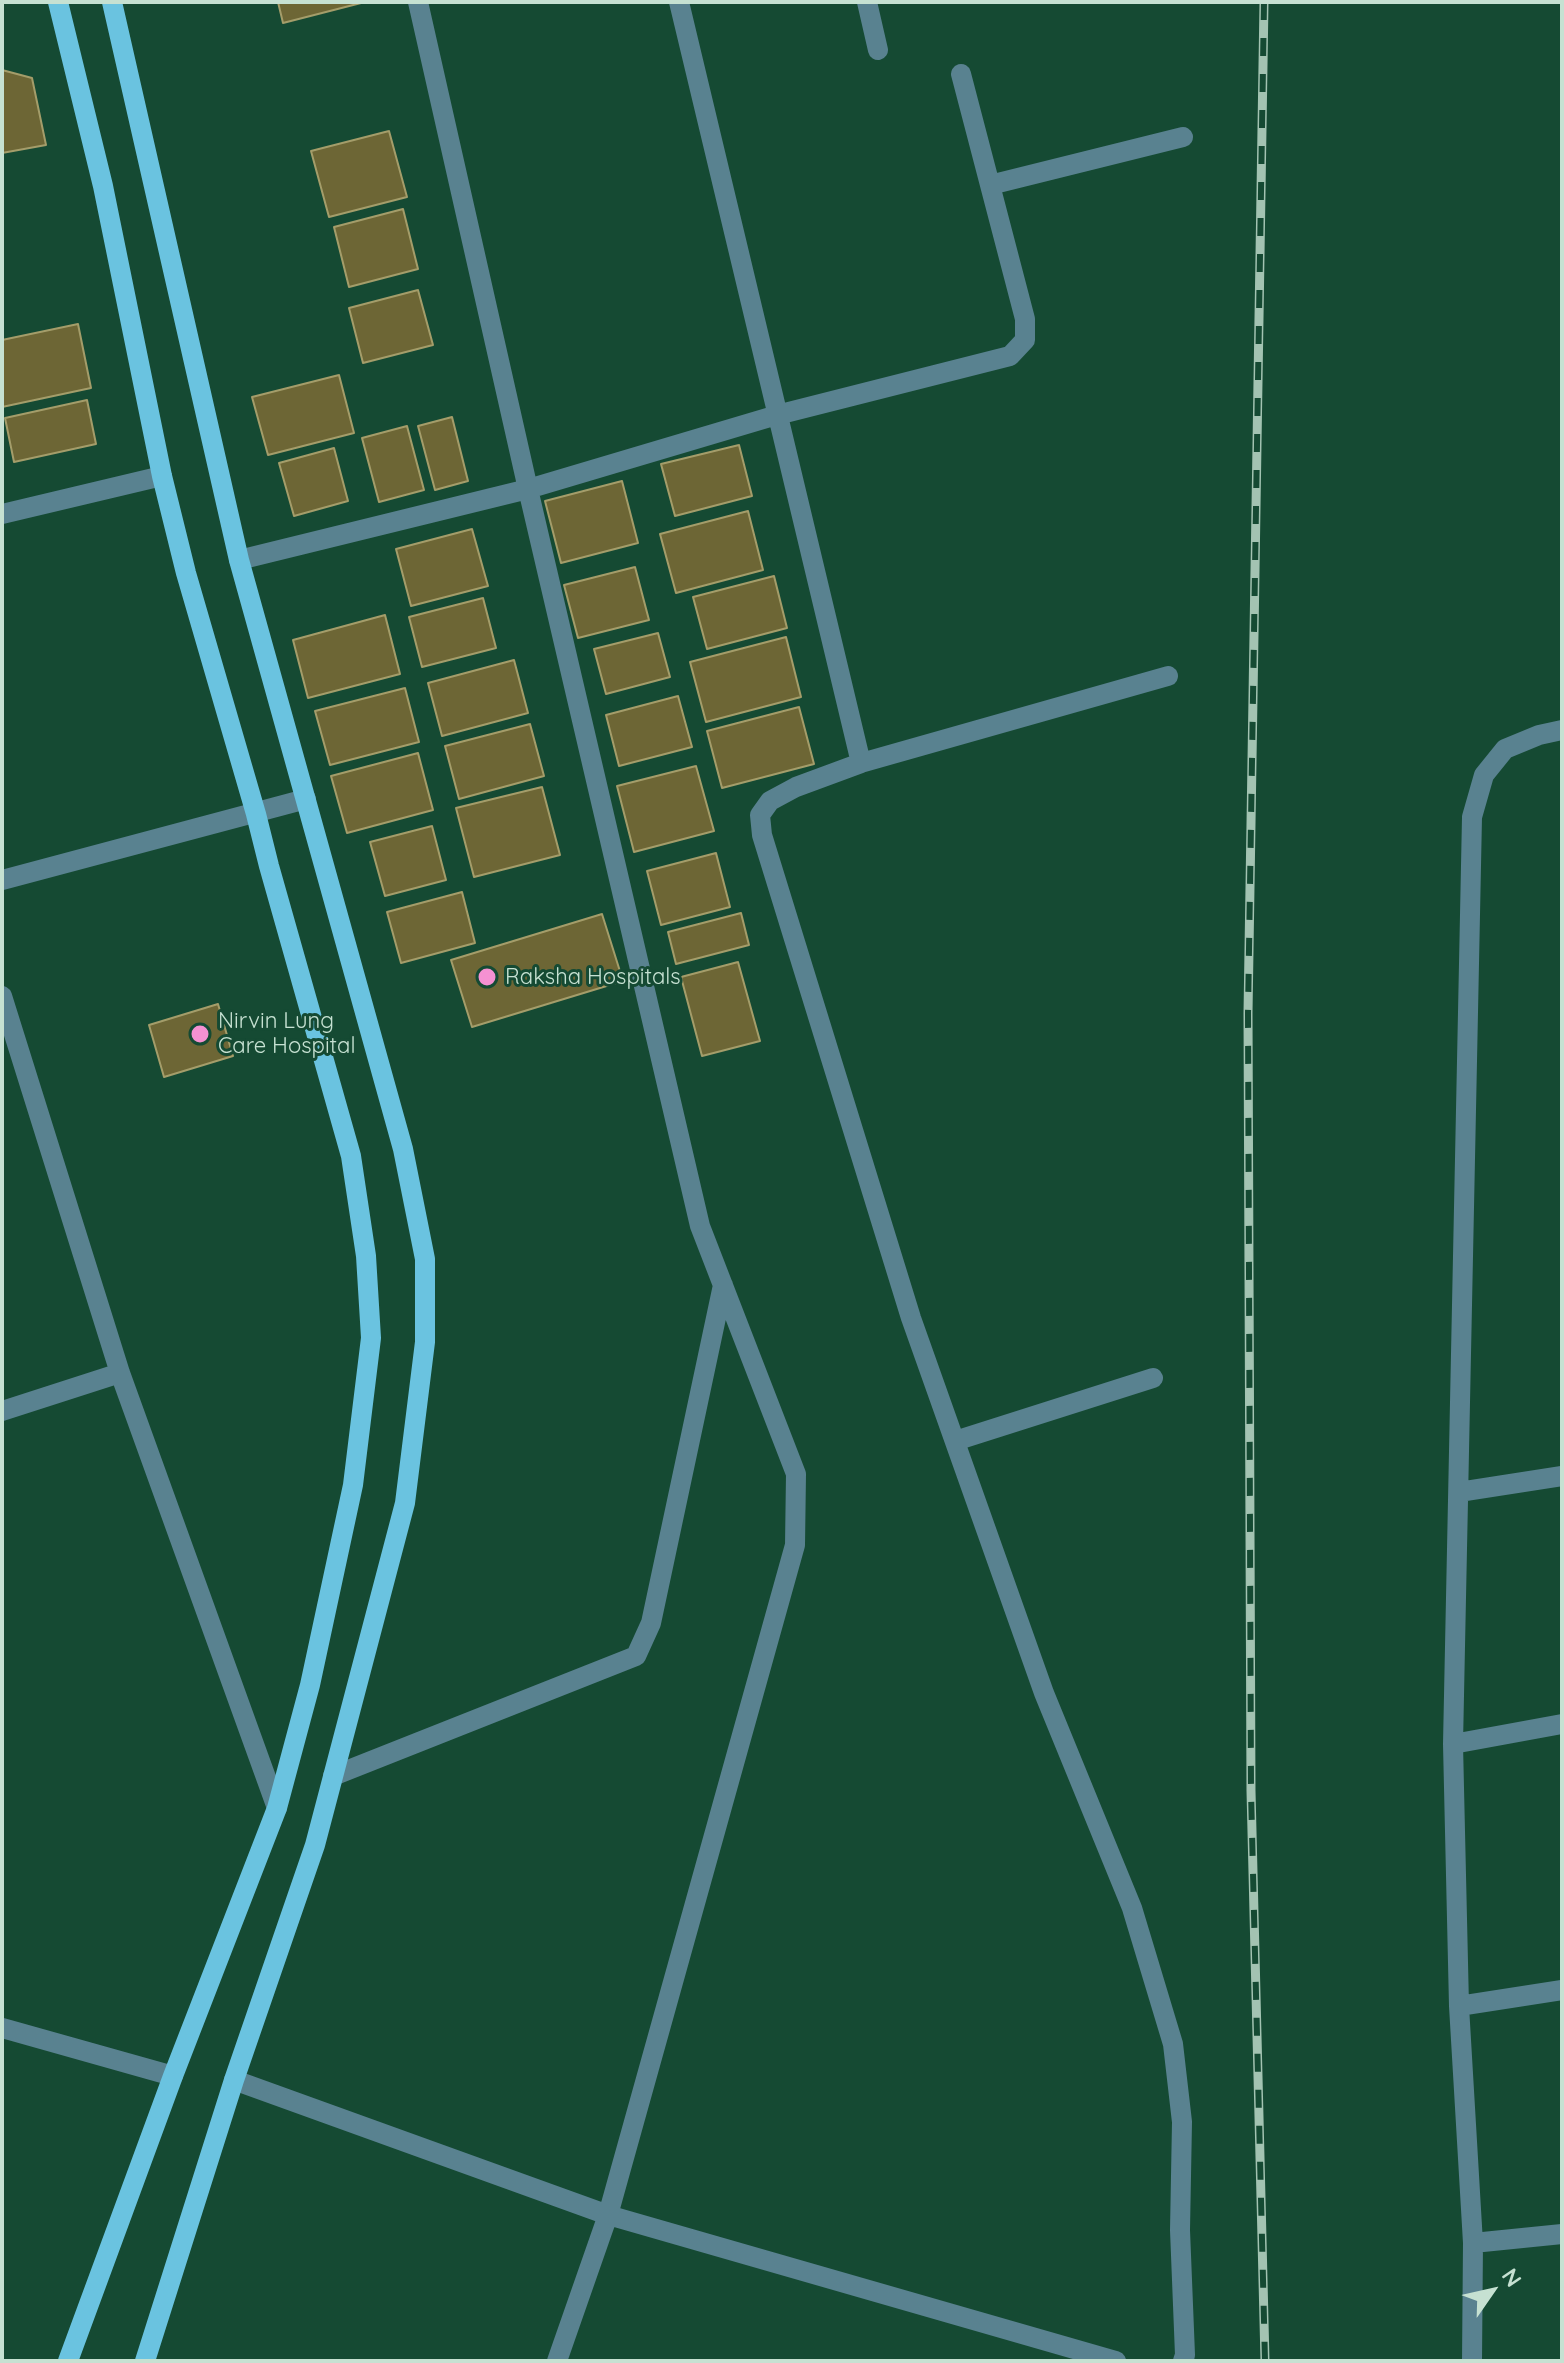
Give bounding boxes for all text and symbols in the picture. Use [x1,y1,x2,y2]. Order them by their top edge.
place label: Raksha Hospitals [505,964,681,990]
marker: Raksha Hospitals [476,966,498,988]
place label: Nirvin Lung Care Hospital [218,1008,355,1060]
marker: Nirvin Lung Care Hospital [189,1023,211,1045]
north arrow [1452,2251,1532,2331]
text: N [1496,2263,1528,2292]

